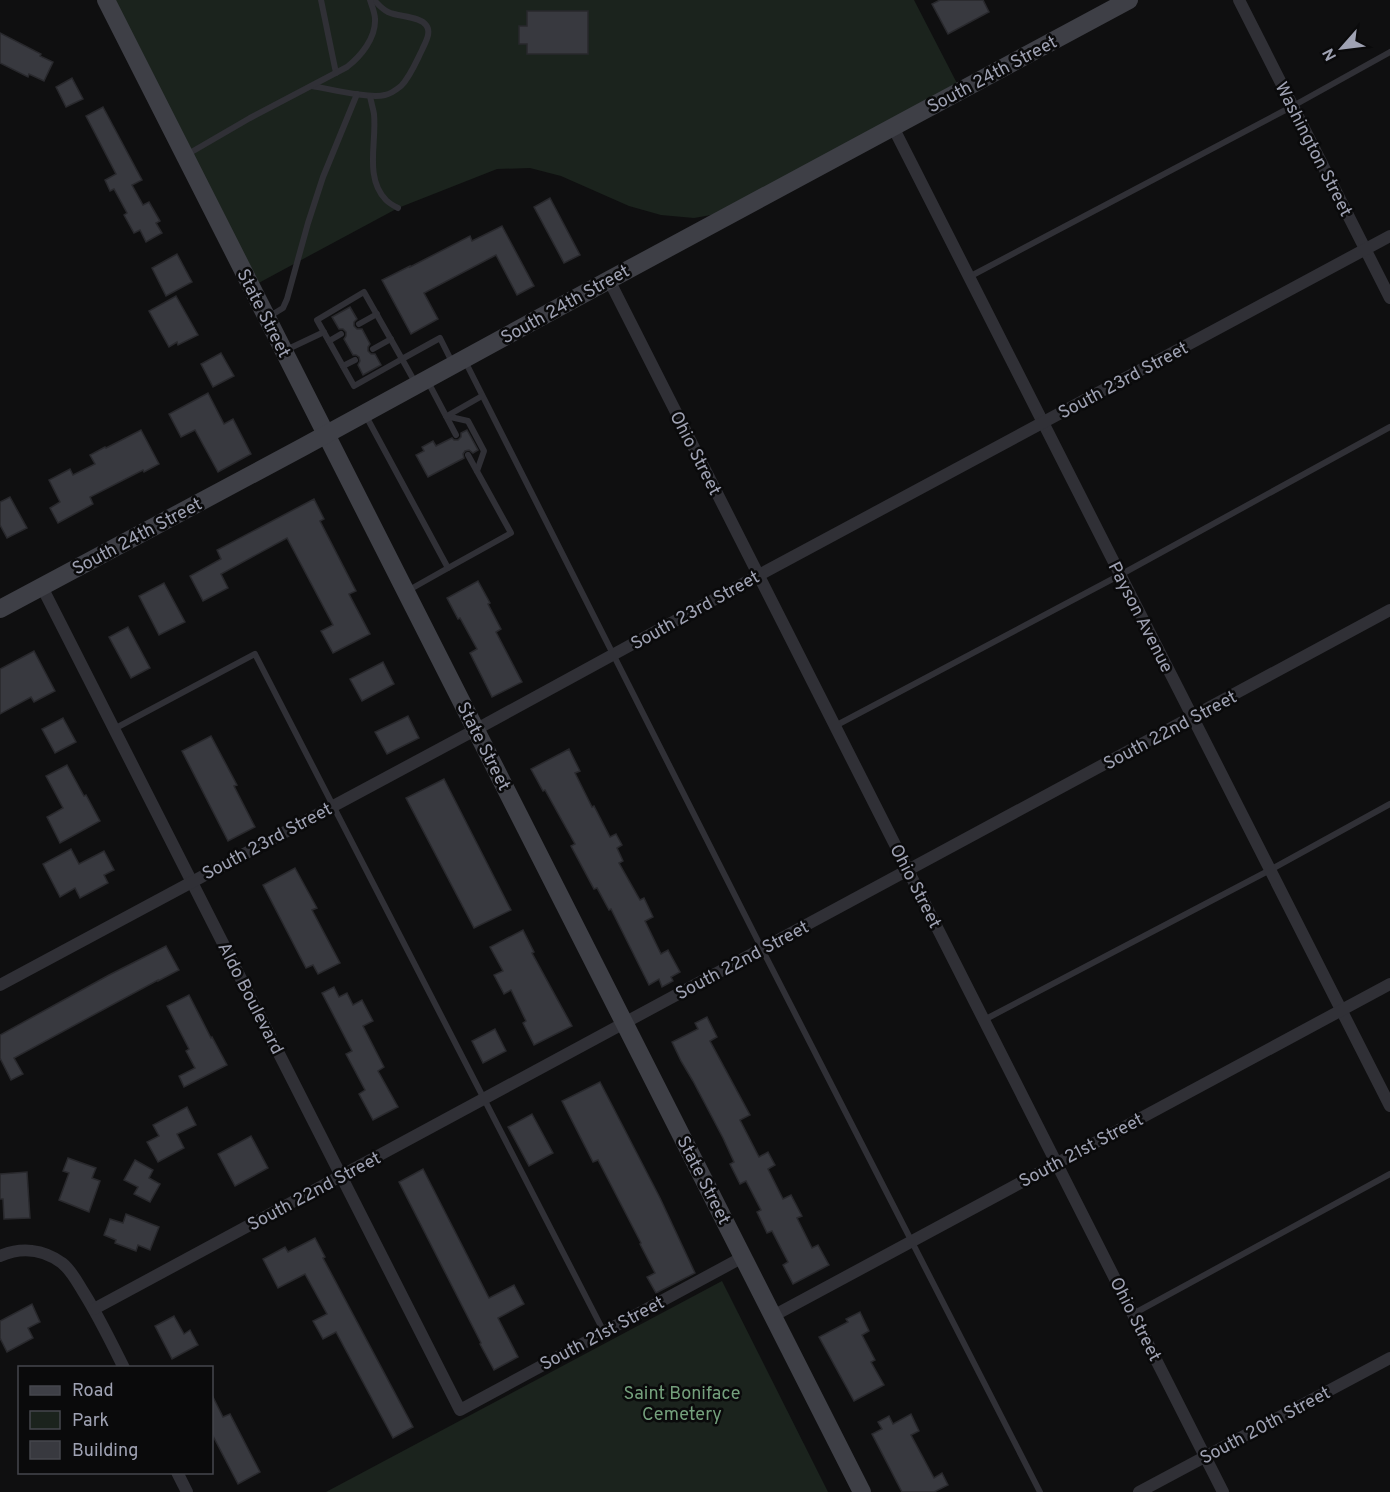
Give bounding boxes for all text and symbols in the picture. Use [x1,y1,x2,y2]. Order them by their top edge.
north arrow [1312,18,1372,78]
street label: South 24th Street [924,31,1062,119]
text: N [1319,44,1342,64]
street label: Washington Street [1269,78,1357,221]
street label: South 24th Street [497,260,634,350]
street label: State Street [231,265,295,362]
street label: South 23rd Street [1055,337,1193,425]
street label: Ohio Street [664,408,726,500]
street label: South 24th Street [69,493,207,581]
street label: Payson Avenue [1102,558,1178,677]
street label: South 23rd Street [627,566,764,656]
street label: South 22nd Street [1100,686,1241,776]
street label: State Street [451,698,515,795]
street label: South 23rd Street [199,798,337,886]
street label: Ohio Street [884,841,946,933]
street label: South 22nd Street [672,916,813,1006]
street label: Aldo Boulevard [212,939,288,1059]
street label: South 21st Street [1016,1109,1148,1194]
street label: State Street [671,1132,735,1229]
street label: South 22nd Street [244,1147,385,1237]
street label: Ohio Street [1104,1274,1166,1366]
street label: South 21st Street [537,1292,669,1377]
legend [18,1366,213,1474]
text: Road [72,1380,114,1403]
street label: South 20th Street [1197,1382,1335,1470]
park label: Saint Boniface Cemetery [624,1383,740,1427]
text: Park [72,1410,109,1433]
text: Building [72,1440,138,1463]

